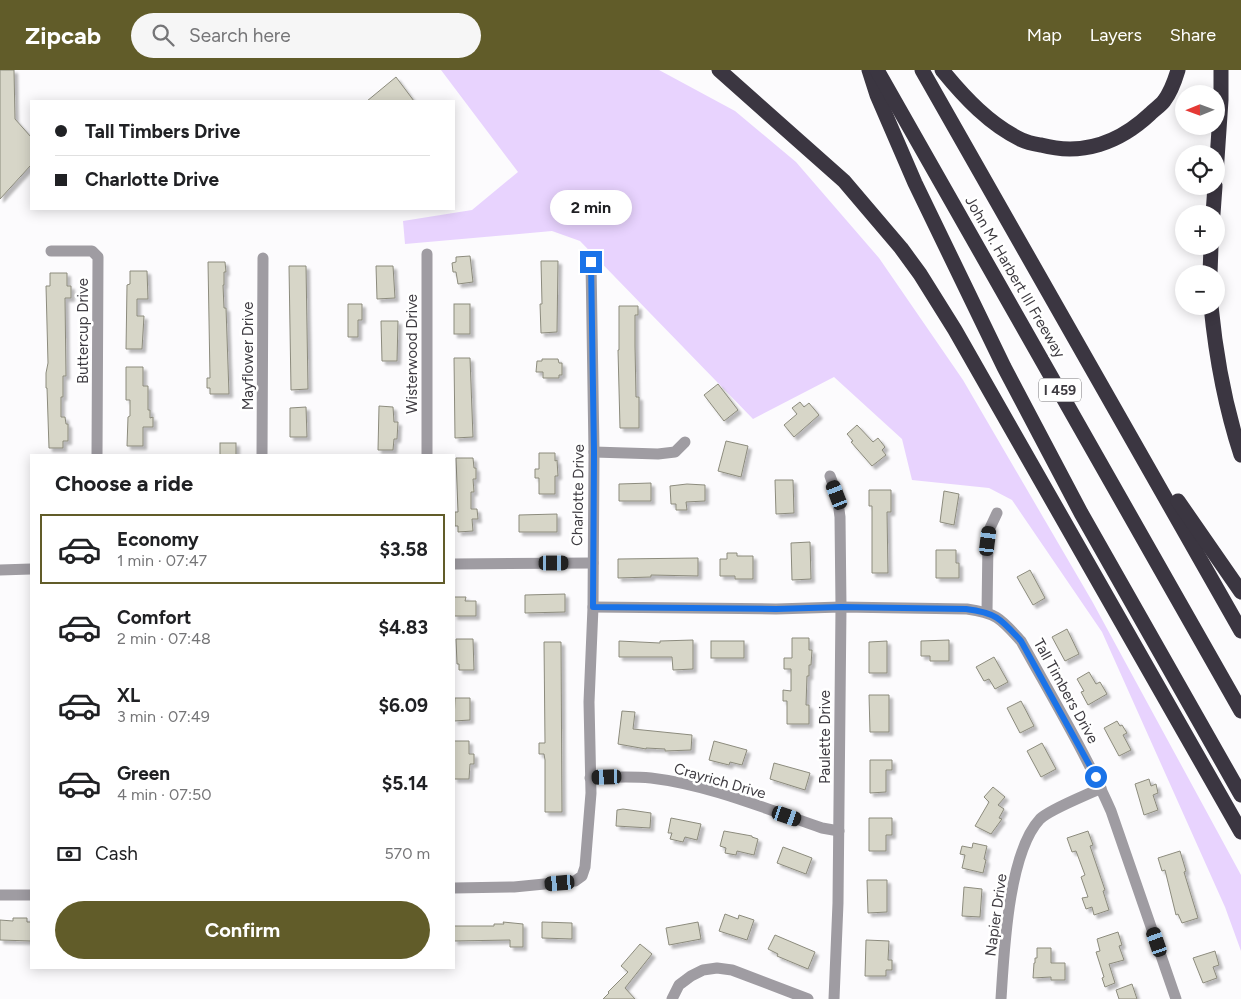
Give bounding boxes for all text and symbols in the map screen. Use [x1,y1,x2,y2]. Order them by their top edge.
search box [131,13,481,58]
text: Zipcab [25,21,101,50]
icon: search [149,21,177,49]
text: Search here [189,24,291,47]
text: Map [1027,24,1062,46]
text: Layers [1090,24,1142,46]
text: Share [1170,24,1216,46]
north arrow [1175,85,1225,135]
map controls [1175,85,1225,315]
text: Tall Timbers Drive [85,120,240,143]
button: locate [1175,145,1225,195]
text: Charlotte Drive [85,168,219,191]
callout: 2 min [550,190,632,224]
street label: John M. Harbert III Freeway [961,193,1069,361]
text: 2 min [571,198,611,217]
button: + [1175,205,1225,255]
route end [580,251,602,273]
button: − [1175,265,1225,315]
street label: Buttercup Drive [74,278,92,384]
street label: Wisterwood Drive [403,294,421,414]
street label: Mayflower Drive [239,302,257,410]
road number: I 459 [1039,378,1081,402]
street label: Charlotte Drive [568,444,588,546]
text: Choose a ride [55,470,193,497]
car [824,478,849,512]
car [978,525,997,557]
icon: car [57,527,102,572]
text: Economy [117,528,199,551]
text: $3.58 [380,538,428,561]
text: 1 min · 07:47 [117,551,207,570]
car [539,556,569,571]
icon: car [57,605,102,650]
text: Comfort [117,606,192,629]
text: $4.83 [379,616,428,639]
text: 2 min · 07:48 [117,629,211,648]
street label: Tall Timbers Drive [1030,635,1102,747]
icon: car [57,683,102,728]
text: XL [117,684,140,707]
street label: Paulette Drive [816,690,834,784]
text: $6.09 [378,694,428,717]
text: 3 min · 07:49 [117,707,210,726]
street label: Crayrich Drive [672,759,768,803]
icon: car [57,761,102,806]
text: Green [117,762,170,785]
route start [1085,766,1107,788]
car [591,769,622,785]
text: $5.14 [382,772,428,795]
text: 4 min · 07:50 [117,785,211,804]
car [770,804,803,828]
icon: cash [55,840,83,868]
text: Cash [95,842,138,865]
text: 570 m [384,844,430,863]
street label: Napier Drive [981,873,1011,957]
car [544,874,575,892]
button: Confirm [55,901,430,959]
car [1145,925,1168,959]

